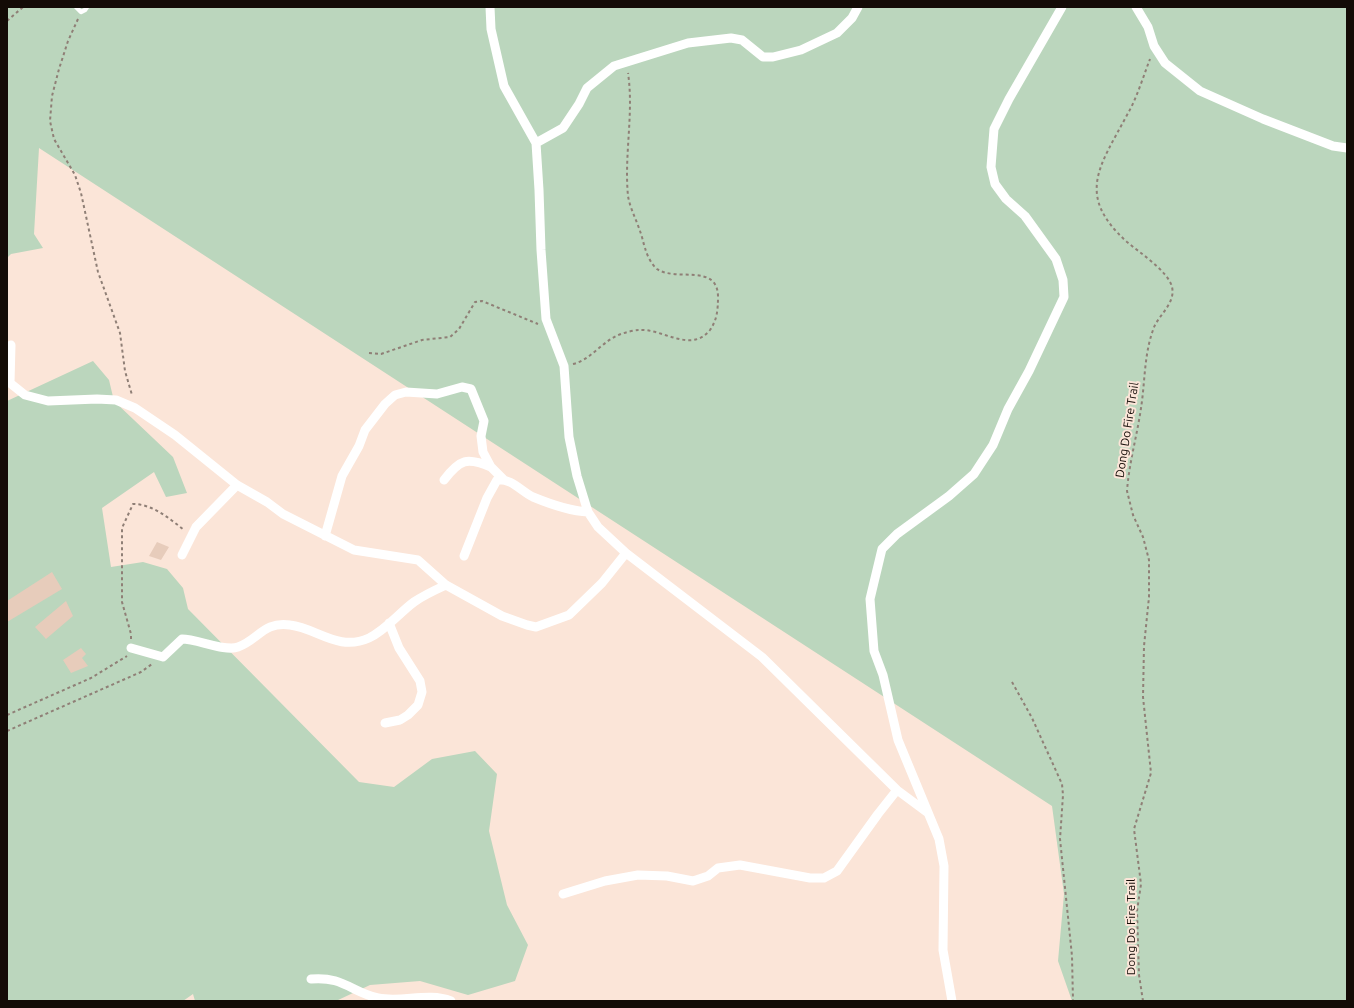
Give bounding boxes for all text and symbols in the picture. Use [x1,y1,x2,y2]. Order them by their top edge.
street label: Dong Do Fire Trail [1112,381,1142,479]
street label: Dong Do Fire Trail [1124,879,1138,975]

